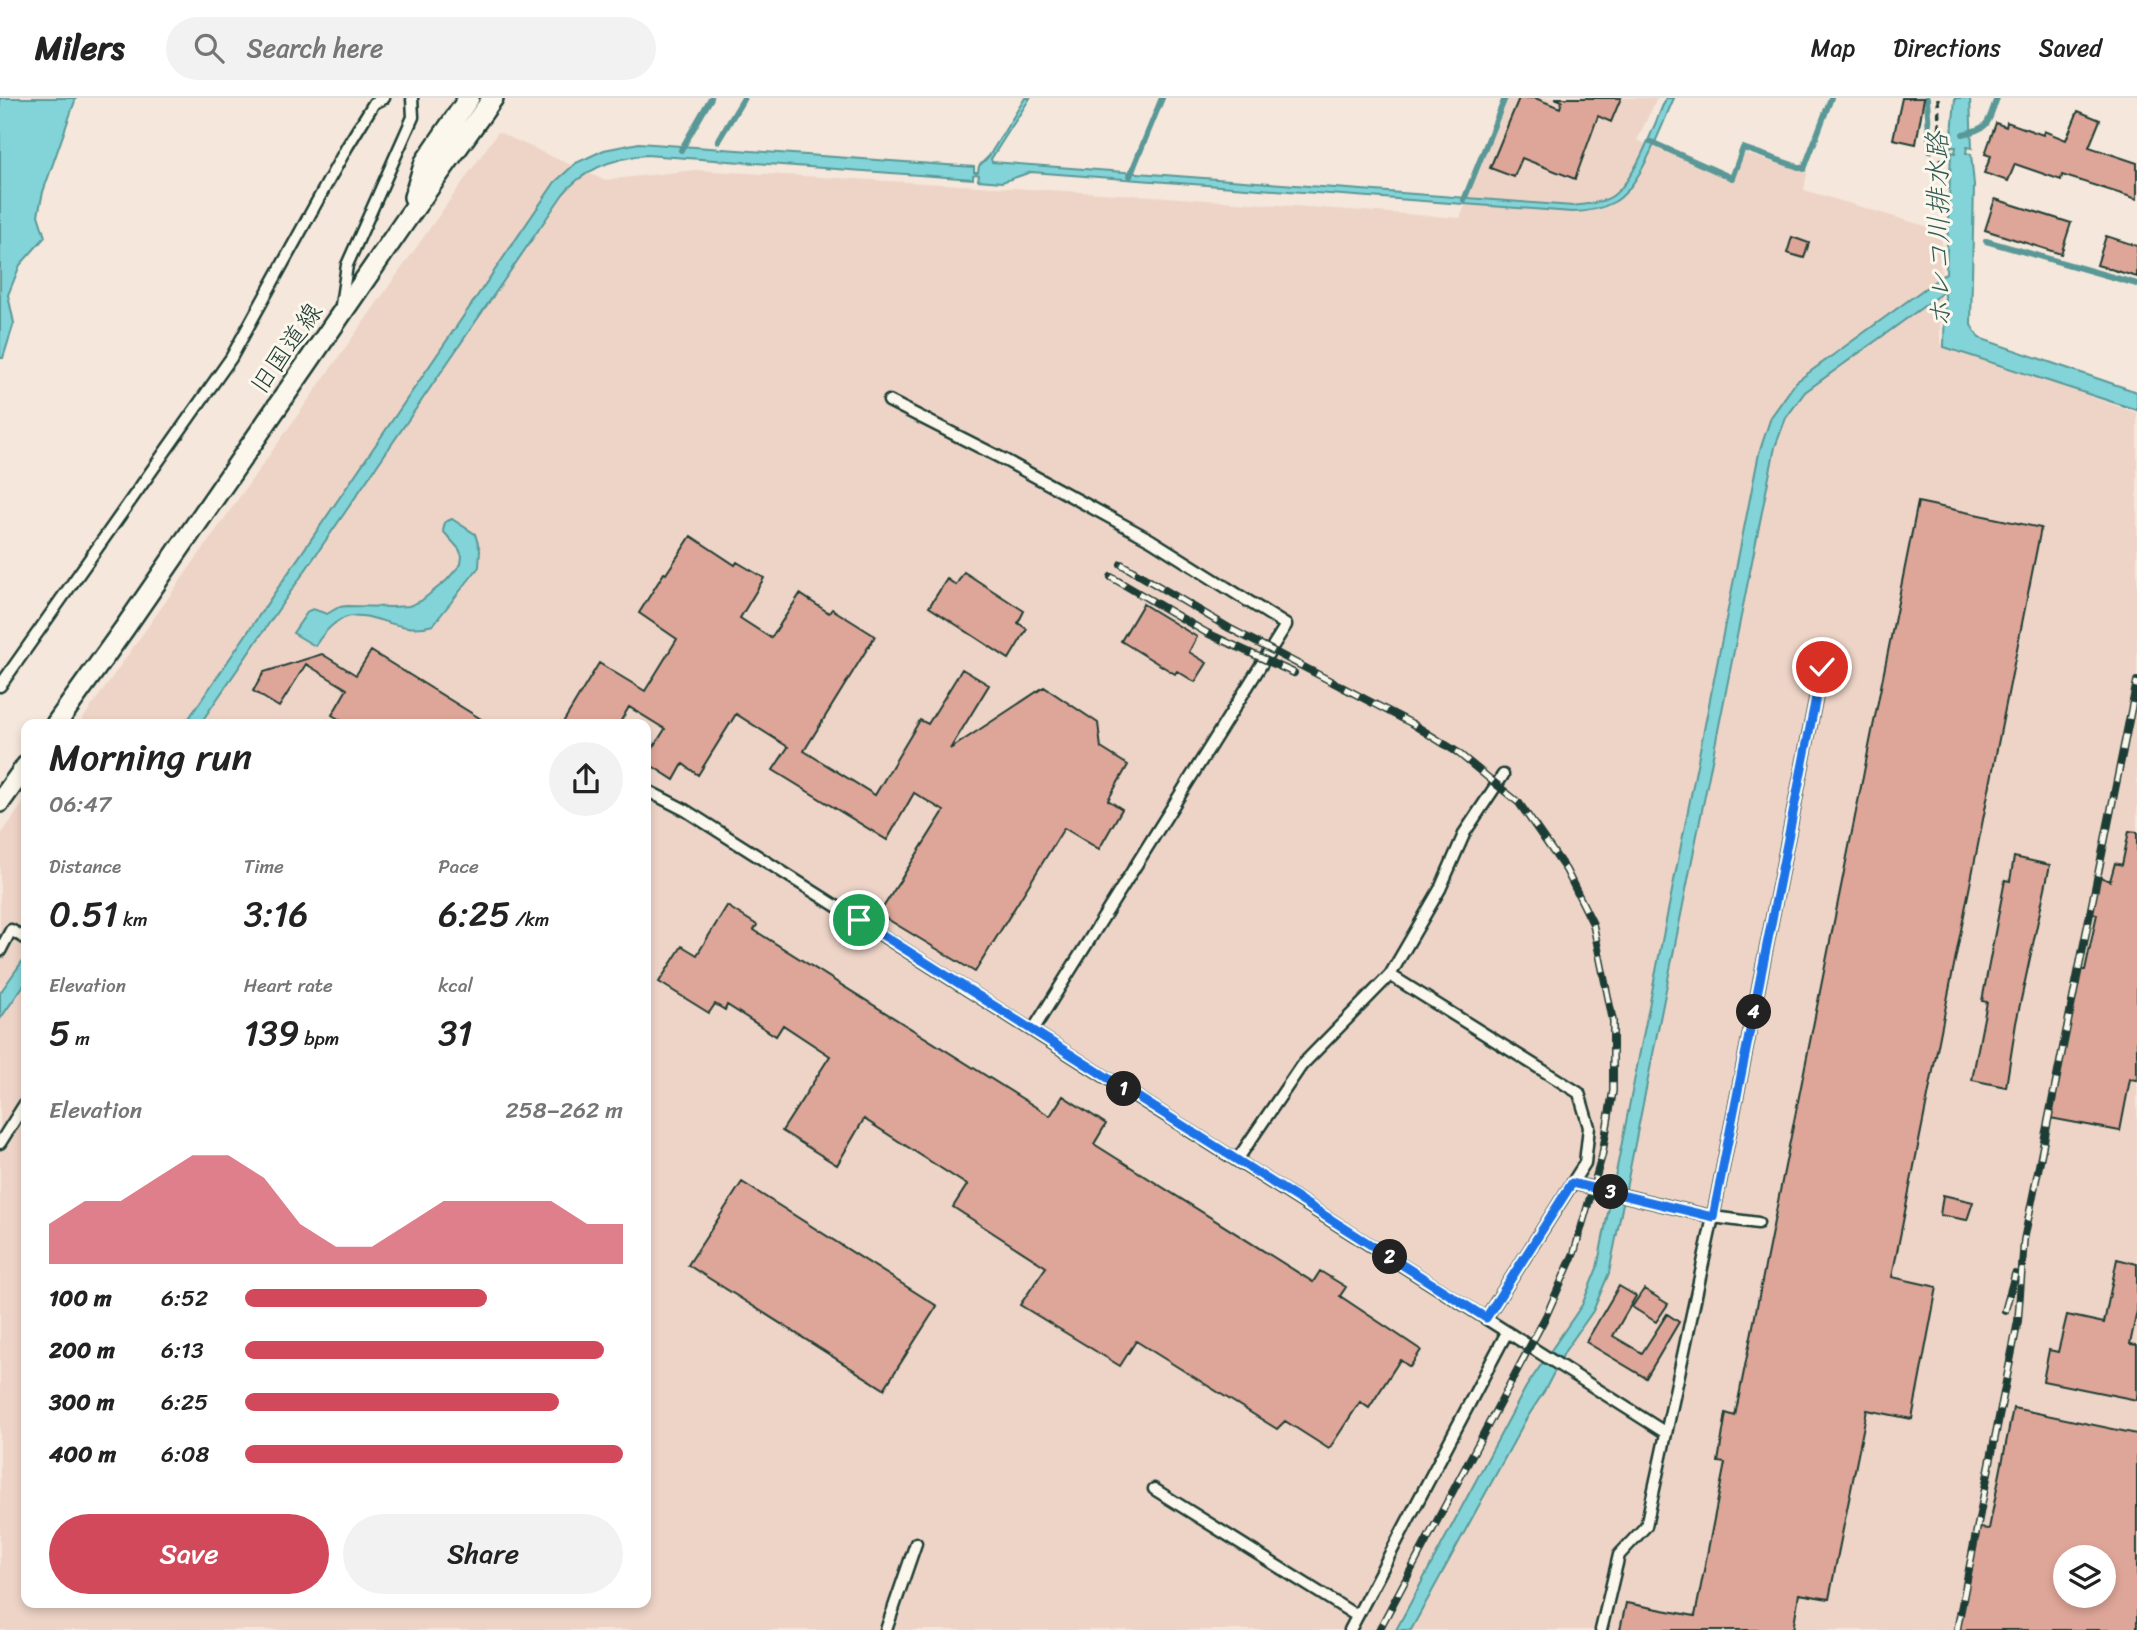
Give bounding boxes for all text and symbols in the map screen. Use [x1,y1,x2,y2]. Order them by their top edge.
search box [166,17,656,80]
text: Milers [35,19,124,77]
text: Search here [246,25,383,71]
text: Map [1811,27,1855,69]
text: Directions [1893,27,2001,69]
text: Saved [2039,27,2102,69]
icon: search [190,29,228,67]
water label: ホレコ川排水路 [1912,130,1965,328]
street label: 旧国道線 [237,292,335,404]
pin [1792,637,1852,697]
icon: check [1803,648,1841,686]
text: Morning run [49,724,252,791]
button: share [549,742,623,816]
text: 06:47 [49,784,111,825]
text: Distance [49,850,121,883]
text: Time [244,850,284,883]
text: Pace [438,850,479,883]
text: 0.51 [49,883,118,945]
text: 3:16 [244,883,308,945]
text: 6:25 [438,883,510,945]
pin [829,890,889,950]
icon: arrive [840,901,878,939]
text: km [118,903,148,936]
text: /km [510,903,549,936]
text: Elevation [49,969,126,1002]
text: Heart rate [244,969,333,1002]
text: kcal [438,969,473,1002]
pin: 4 [1736,995,1772,1030]
text: 4 [1748,995,1759,1028]
text: 5 [49,1002,70,1064]
text: 139 [244,1002,299,1064]
text: 31 [438,1002,473,1064]
text: m [70,1022,90,1055]
text: bpm [299,1022,339,1055]
pin: 1 [1106,1072,1142,1107]
text: 1 [1119,1072,1128,1105]
text: Elevation [49,1090,142,1131]
text: 258–262 m [506,1090,623,1131]
pin: 3 [1594,1174,1628,1210]
text: 3 [1605,1175,1616,1208]
pin: 2 [1372,1240,1408,1274]
text: 2 [1384,1240,1395,1273]
text: 100 m [49,1278,112,1319]
text: 6:52 [161,1278,208,1319]
text: 200 m [49,1330,115,1371]
text: 6:13 [161,1330,204,1371]
text: 300 m [49,1382,114,1423]
text: 6:25 [161,1382,208,1423]
text: 400 m [49,1434,116,1475]
text: 6:08 [161,1434,209,1475]
button: Save [49,1514,329,1594]
button: Share [343,1514,623,1594]
map controls [2053,1545,2116,1608]
button: layers [2053,1545,2116,1608]

